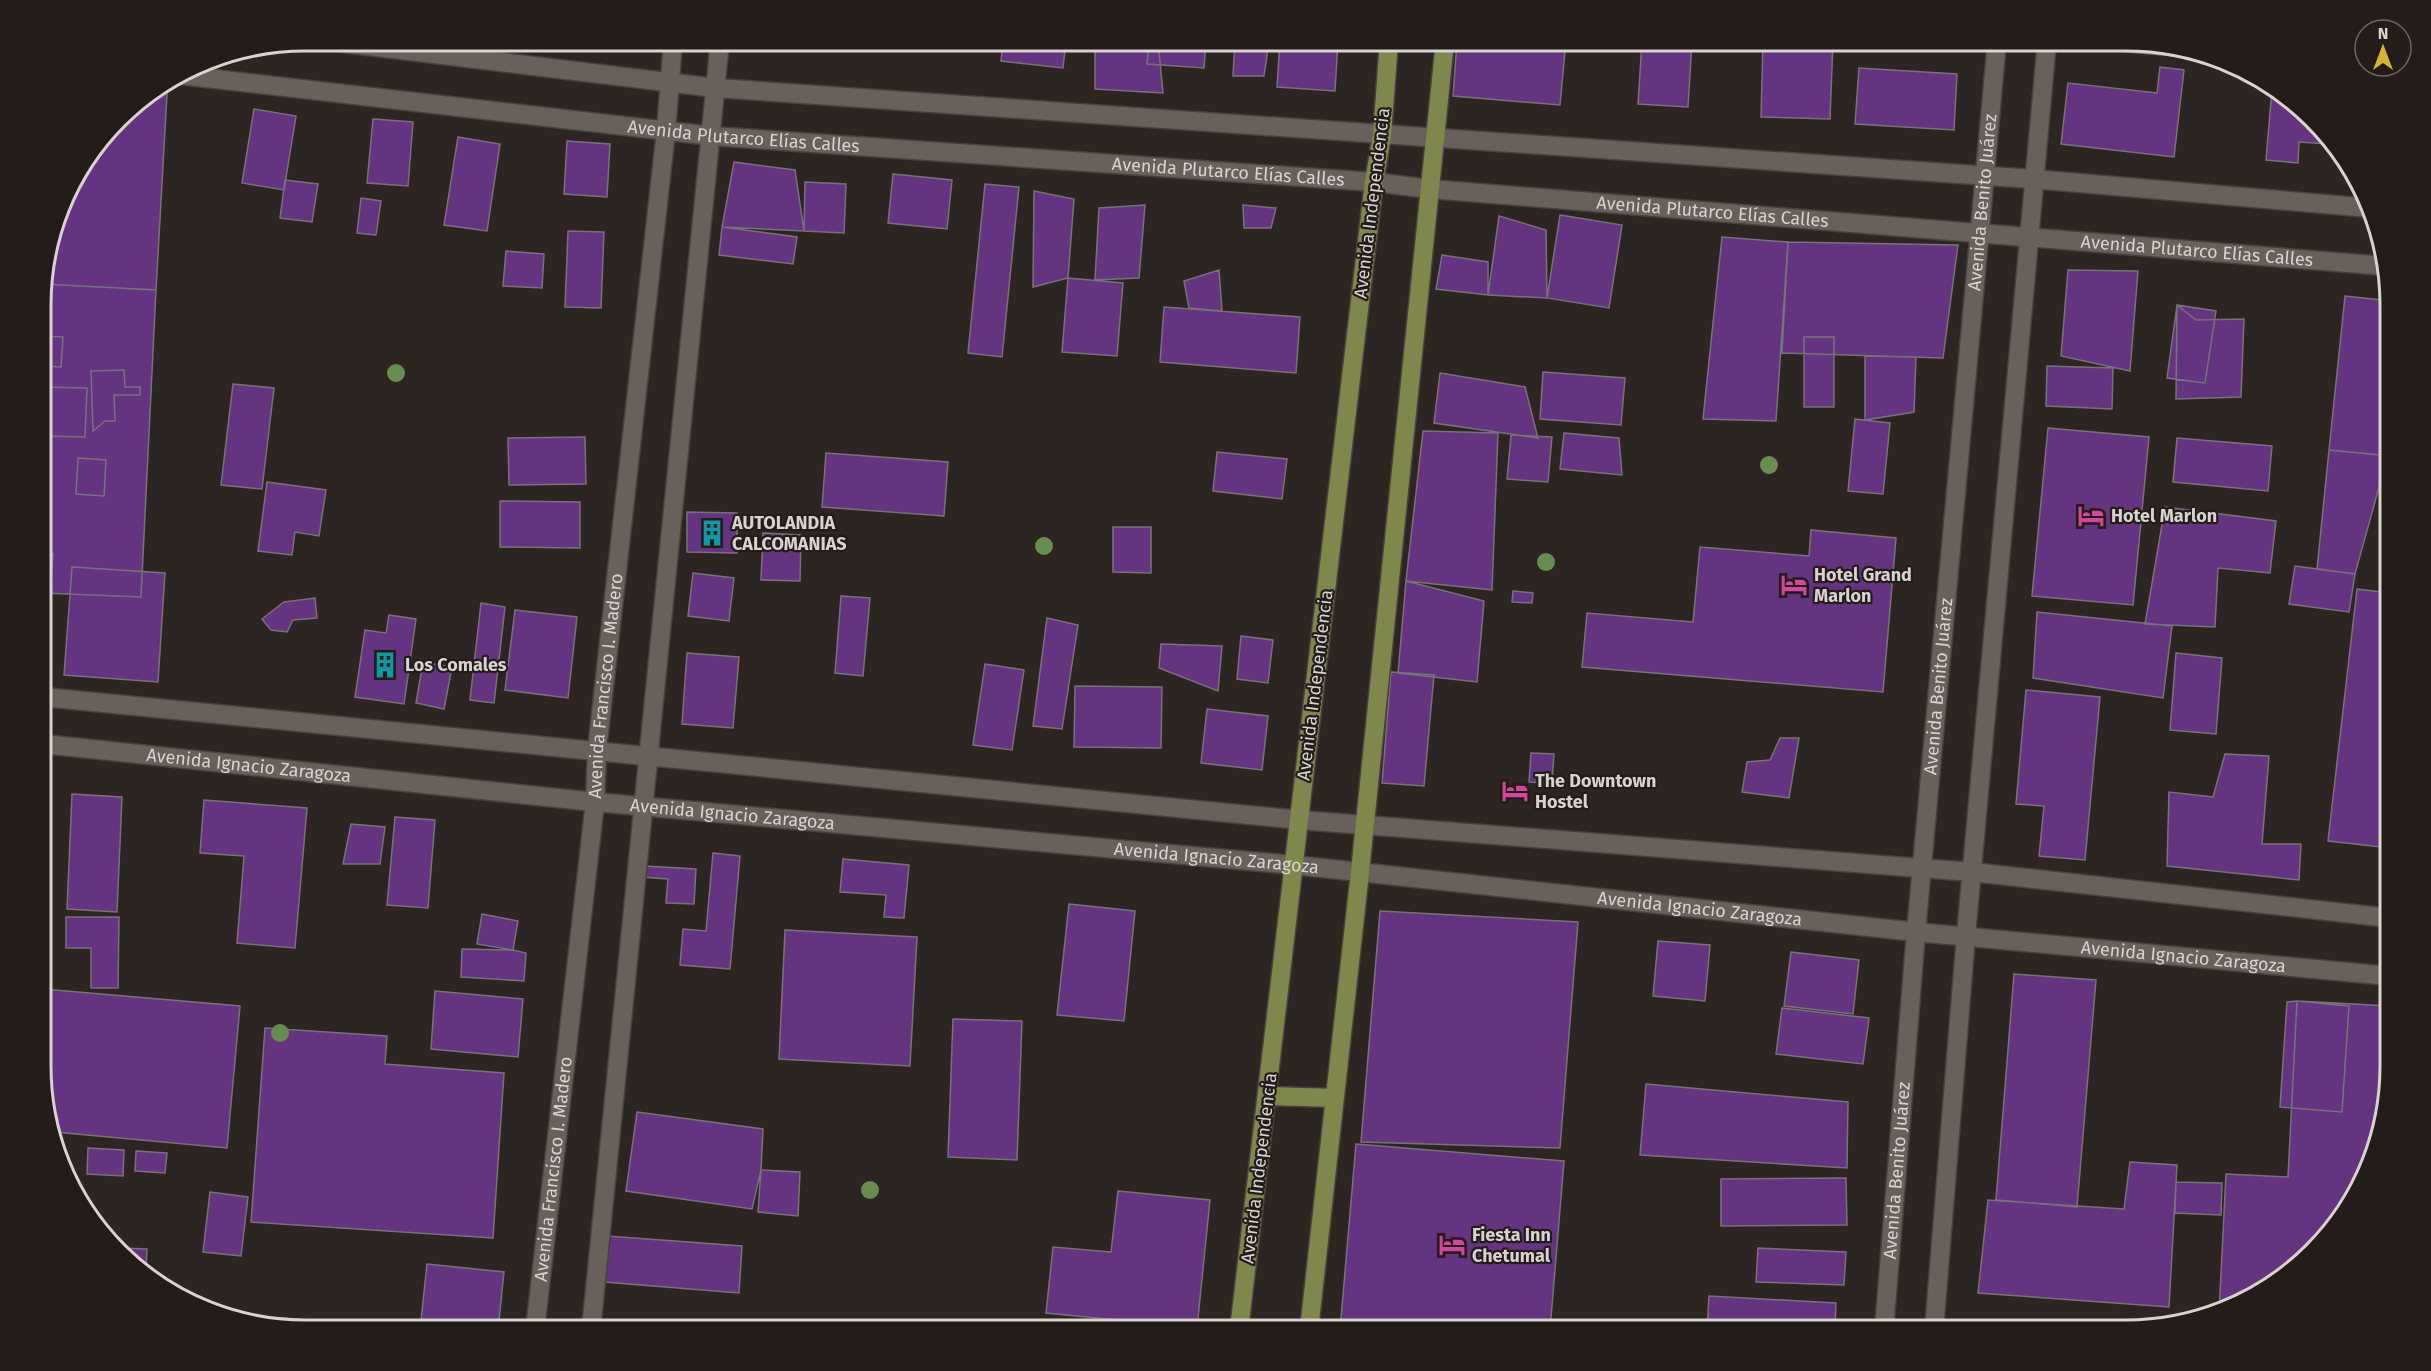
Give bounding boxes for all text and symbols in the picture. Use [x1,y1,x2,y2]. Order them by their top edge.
north arrow [2353,18,2413,78]
text: N [2378,24,2388,43]
street label: Avenida Independencia [1349,106,1395,300]
street label: Avenida Benito Juárez [1963,113,2001,292]
street label: Avenida Plutarco Elías Calles [626,115,860,157]
street label: Avenida Plutarco Elías Calles [1111,153,1345,191]
street label: Avenida Plutarco Elías Calles [1596,191,1830,232]
street label: Avenida Plutarco Elías Calles [2080,230,2314,271]
hotel icon: Hotel Marlon [2076,501,2106,531]
place label: Hotel Marlon [2111,505,2217,527]
place label: AUTOLANDIA CALCOMANIAS [731,512,847,555]
building icon: AUTOLANDIA CALCOMANIAS [697,518,727,548]
place label: Hotel Grand Marlon [1814,564,1912,607]
hotel icon: Hotel Grand Marlon [1779,570,1809,600]
street label: Avenida Francisco I. Madero [584,572,628,799]
street label: Avenida Independencia [1292,588,1338,782]
street label: Avenida Benito Juárez [1919,597,1957,776]
building icon: Los Comales [370,650,400,680]
place label: Los Comales [405,654,507,676]
street label: Avenida Ignacio Zaragoza [145,744,352,787]
place label: The Downtown Hostel [1535,770,1656,813]
hotel icon: The Downtown Hostel [1500,776,1530,806]
street label: Avenida Ignacio Zaragoza [629,794,836,835]
street label: Avenida Ignacio Zaragoza [1113,838,1320,879]
street label: Avenida Ignacio Zaragoza [1596,887,1803,931]
street label: Avenida Ignacio Zaragoza [2080,936,2287,977]
street label: Avenida Francisco I. Madero [530,1055,577,1283]
street label: Avenida Independencia [1236,1071,1282,1265]
street label: Avenida Benito Juárez [1879,1081,1915,1260]
place label: Fiesta Inn Chetumal [1472,1224,1551,1267]
hotel icon: Fiesta Inn Chetumal [1437,1230,1467,1260]

